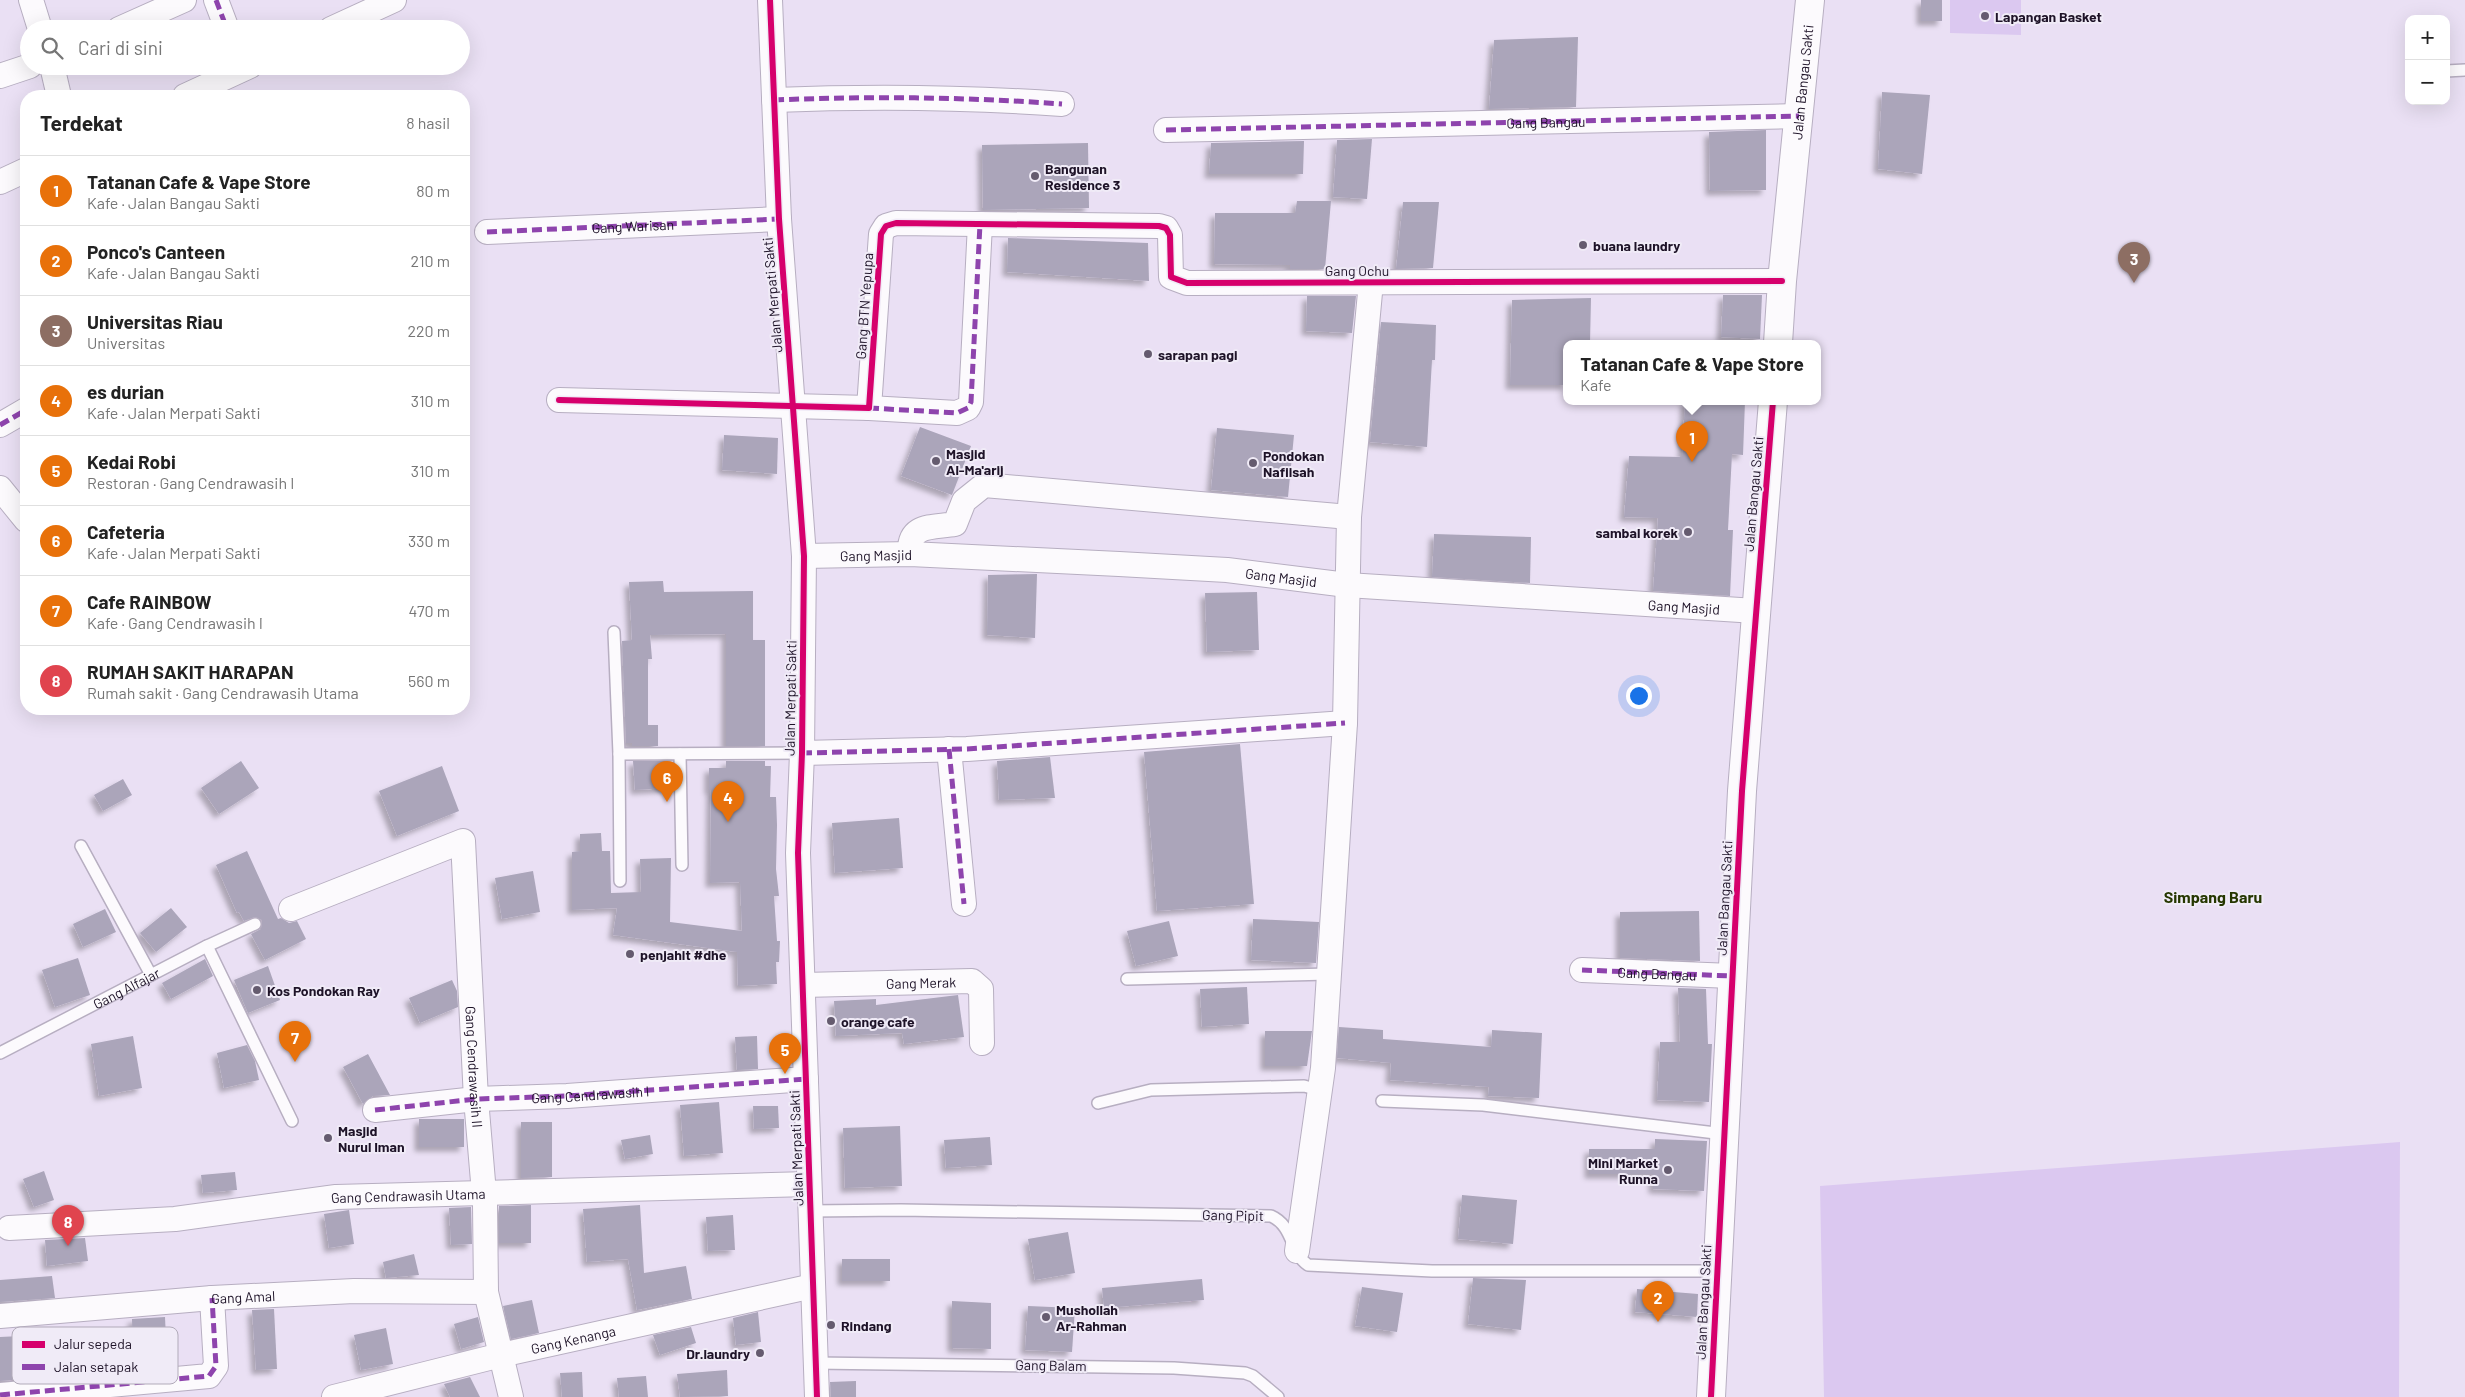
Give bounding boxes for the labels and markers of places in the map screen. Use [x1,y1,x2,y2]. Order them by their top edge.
place label: Lapangan Basket [1995,8,2102,25]
marker: Lapangan Basket [1979,10,1991,22]
place label: Bangunan Residence 3 [1045,160,1120,193]
marker: Bangunan Residence 3 [1029,170,1041,182]
place label: buana laundry [1593,237,1680,254]
marker: buana laundry [1577,239,1589,251]
pin: 3 [2118,242,2150,283]
place label: sarapan pagi [1158,346,1238,363]
marker: sarapan pagi [1142,348,1154,360]
pin: 1 [1676,421,1708,462]
place label: Masjid Al-Ma'arij [946,445,1004,478]
place label: Pondokan Nafiisah [1263,447,1324,480]
marker: Masjid Al-Ma'arij [930,455,942,467]
marker: Pondokan Nafiisah [1247,457,1259,469]
place label: sambal korek [1595,524,1679,541]
marker: sambal korek [1682,526,1694,538]
pin: 6 [651,761,683,802]
pin: 4 [712,781,744,822]
place label: penjahit #dhe [640,946,727,963]
marker: penjahit #dhe [624,948,636,960]
place label: Kos Pondokan Ray [267,982,380,999]
marker: Kos Pondokan Ray [251,984,263,996]
place label: orange cafe [841,1013,915,1030]
marker: orange cafe [825,1015,837,1027]
pin: 7 [279,1021,311,1062]
pin: 5 [769,1033,801,1074]
place label: Masjid Nurul Iman [338,1122,405,1155]
marker: Masjid Nurul Iman [322,1132,334,1144]
place label: Mini Market Runna [1588,1154,1658,1187]
marker: Mini Market Runna [1662,1164,1674,1176]
pin: 8 [52,1205,84,1246]
pin: 2 [1642,1281,1674,1322]
place label: Mushollah Ar-Rahman [1056,1301,1127,1334]
marker: Mushollah Ar-Rahman [1040,1311,1052,1323]
place label: Rindang [841,1317,892,1334]
marker: Rindang [825,1319,837,1331]
place label: Dr.laundry [686,1345,750,1362]
marker: Dr.laundry [754,1347,766,1359]

